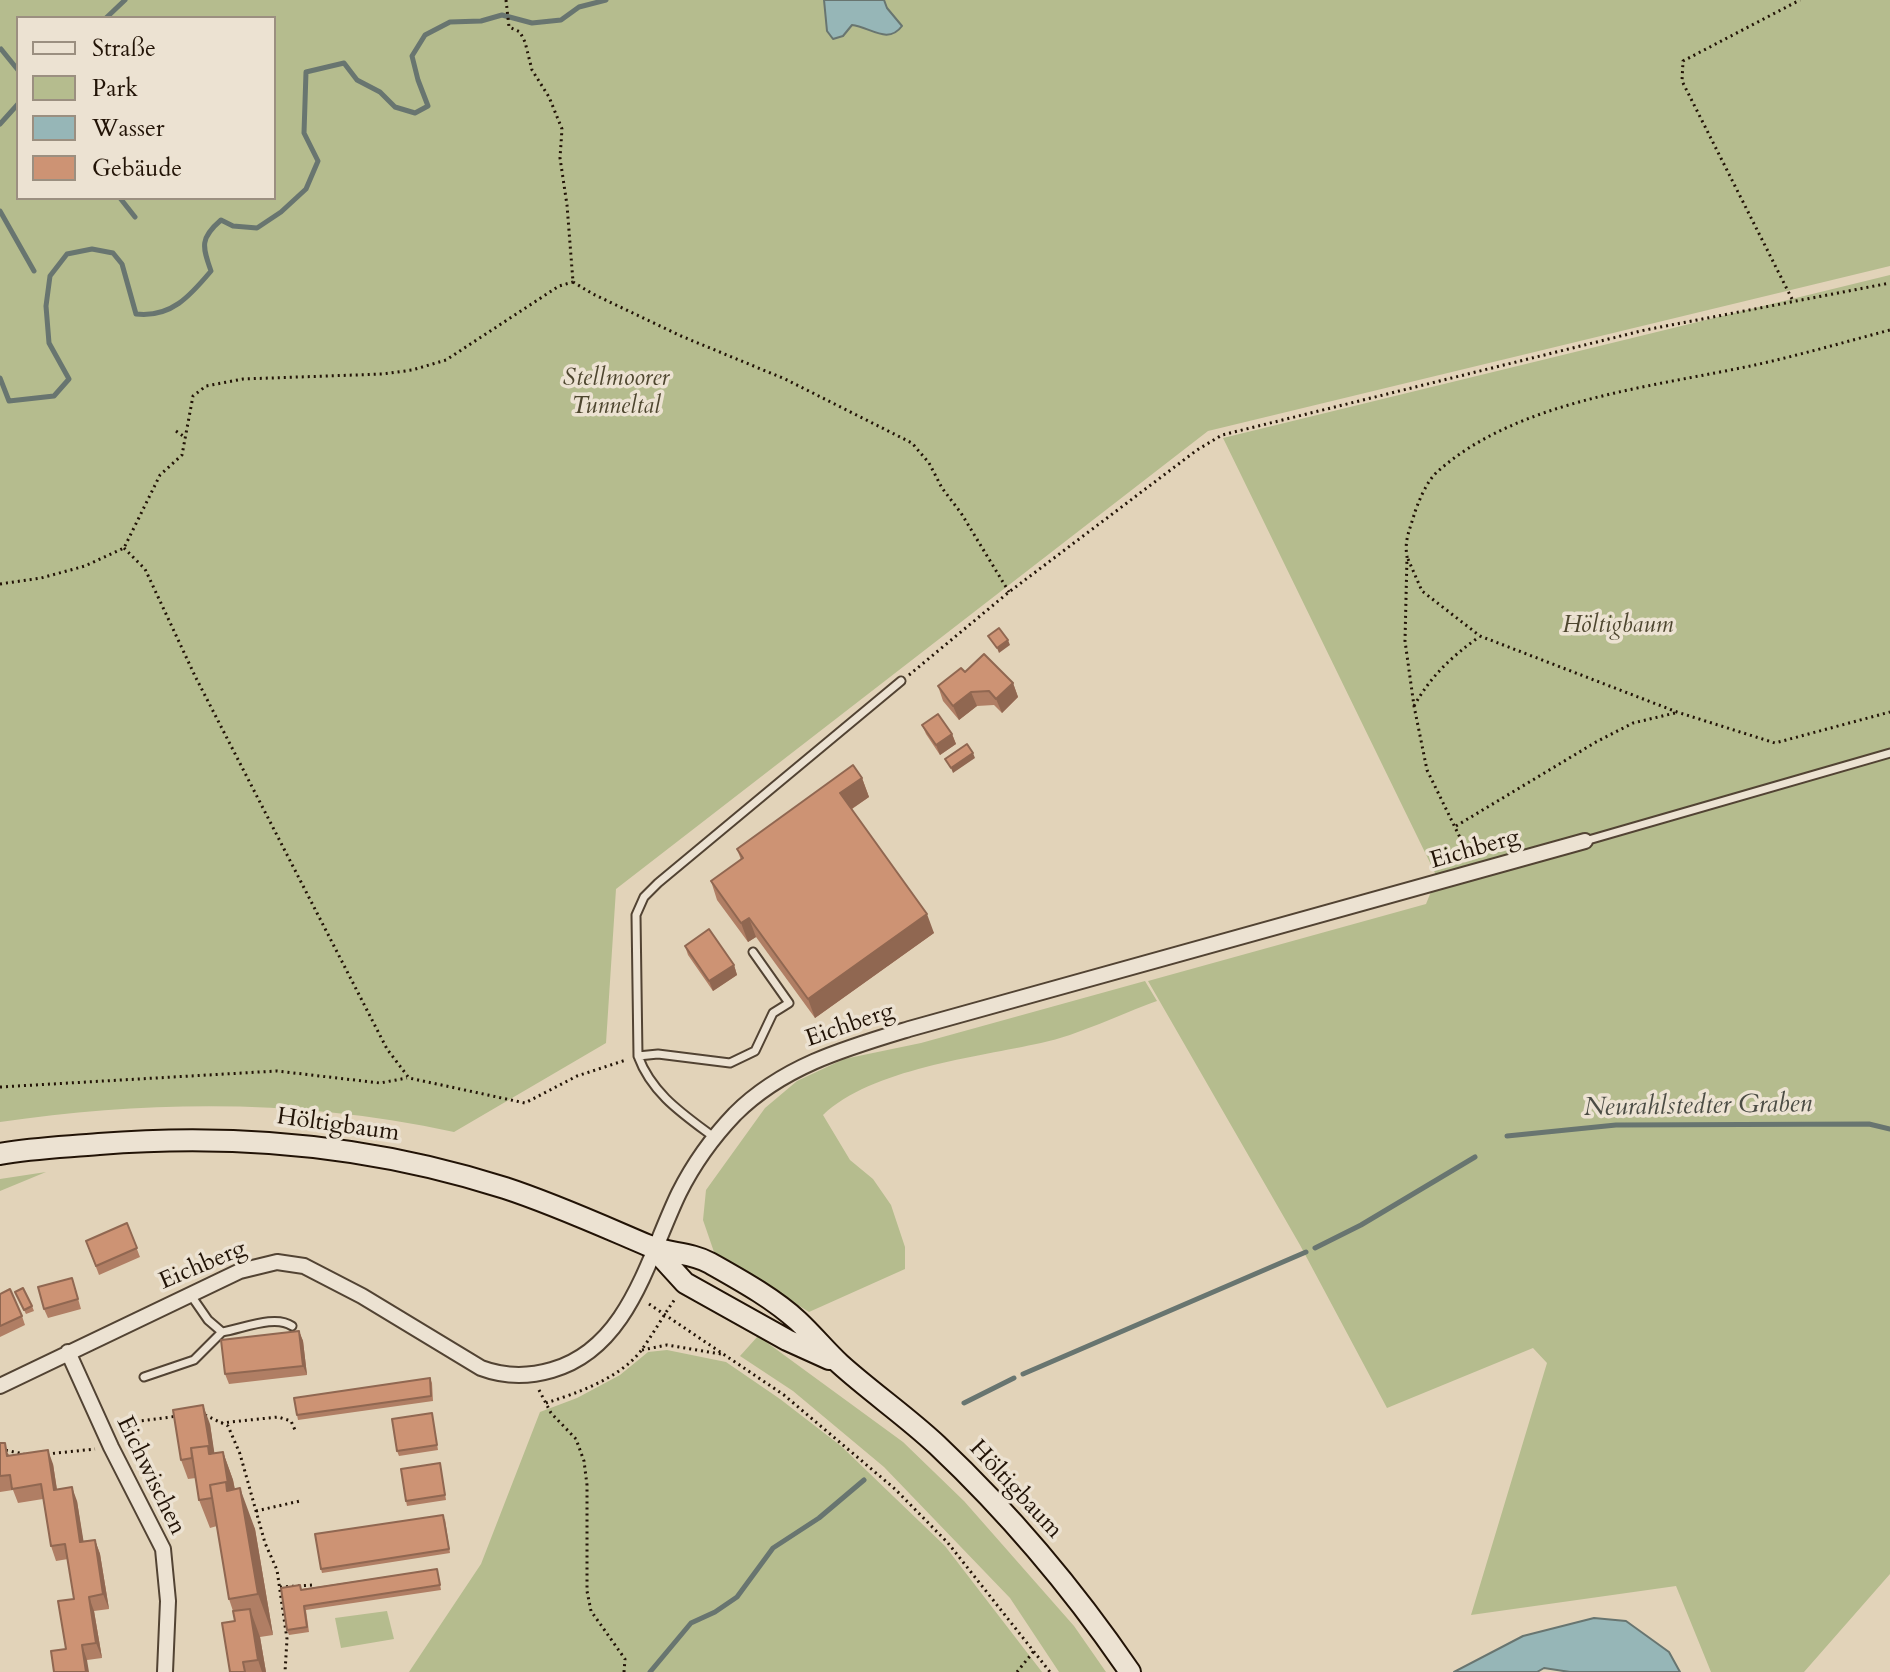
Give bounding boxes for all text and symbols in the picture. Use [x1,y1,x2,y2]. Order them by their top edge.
legend [16,16,276,200]
text: Straße [92,32,156,65]
text: Park [92,72,138,105]
text: Wasser [92,112,165,145]
text: Gebäude [92,152,182,185]
park label: Stellmoorer Tunneltal [563,365,669,421]
park label: Höltigbaum [1562,612,1674,640]
street label: Eichberg [1427,824,1523,876]
street label: Eichberg [802,997,898,1055]
water label: Neurahlstedter Graben [1584,1089,1812,1125]
street label: Höltigbaum [275,1103,401,1149]
street label: Eichberg [155,1235,251,1297]
street label: Eichwischen [109,1412,191,1540]
street label: Höltigbaum [962,1435,1068,1545]

